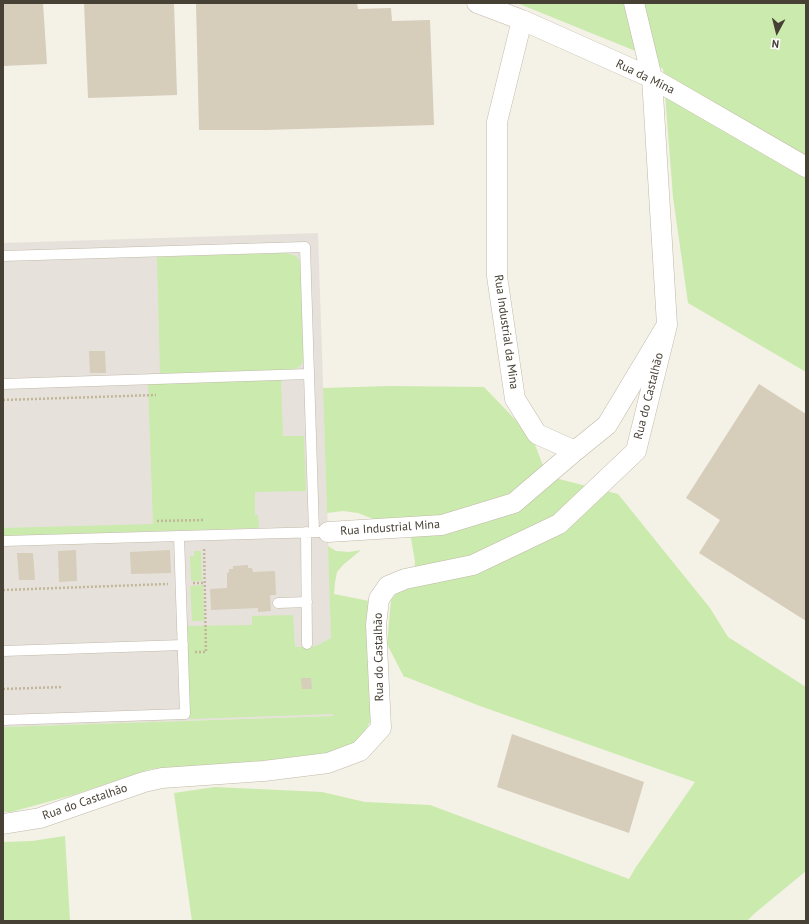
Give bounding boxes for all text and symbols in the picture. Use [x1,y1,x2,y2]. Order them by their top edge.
north arrow [757,12,797,52]
text: N [771,37,780,51]
street label: Rua da Mina [613,57,677,97]
street label: Rua Industrial da Mina [491,274,521,390]
street label: Rua do Castalhão [631,351,667,441]
street label: Rua Industrial Mina [340,517,440,539]
street label: Rua do Castalhão [371,612,387,702]
street label: Rua do Castalhão [41,781,129,823]

